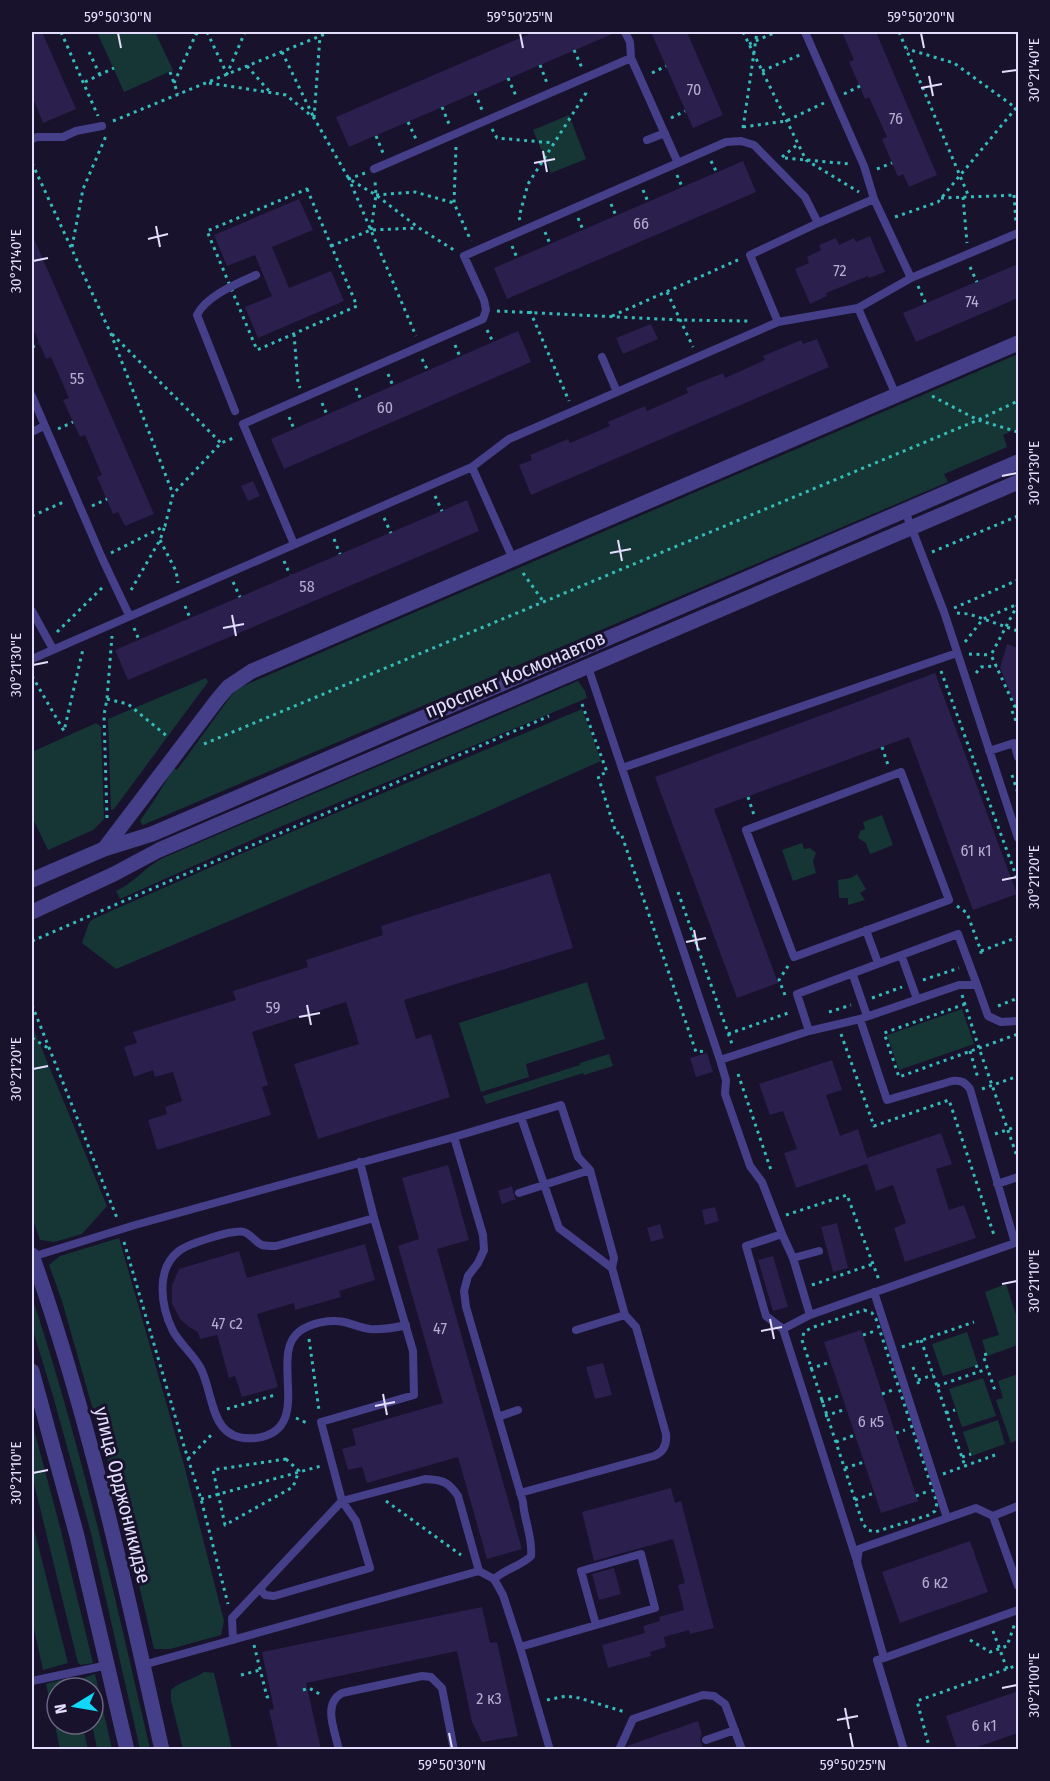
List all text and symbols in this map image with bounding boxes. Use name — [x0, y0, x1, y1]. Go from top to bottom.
text: 59°50'30"N — [84, 8, 152, 26]
text: 59°50'25"N — [487, 8, 553, 26]
text: 59°50'20"N — [887, 8, 955, 26]
text: 30°21'40"E — [1025, 38, 1043, 102]
house number: 70 — [687, 80, 701, 99]
house number: 76 — [889, 109, 903, 128]
house number: 66 — [633, 214, 649, 233]
text: 30°21'40"E — [7, 229, 25, 293]
house number: 72 — [833, 261, 847, 280]
house number: 74 — [965, 292, 979, 311]
house number: 55 — [70, 369, 84, 388]
house number: 60 — [377, 398, 393, 417]
text: 30°21'30"E — [1025, 441, 1043, 505]
house number: 58 — [299, 577, 315, 596]
street label: проспект Космонавтов — [421, 625, 609, 723]
text: 30°21'30"E — [7, 633, 25, 697]
house number: 61 к1 — [961, 841, 991, 860]
text: 30°21'20"E — [1025, 845, 1043, 909]
house number: 59 — [266, 998, 281, 1017]
text: 30°21'20"E — [7, 1037, 25, 1101]
text: 30°21'10"E — [1025, 1249, 1043, 1313]
house number: 47 с2 — [211, 1314, 243, 1333]
house number: 47 — [433, 1319, 447, 1338]
street label: улица Орджоникидзе — [89, 1404, 157, 1586]
house number: 6 к5 — [858, 1412, 884, 1431]
text: 30°21'10"E — [7, 1441, 25, 1505]
house number: 6 к2 — [922, 1573, 948, 1592]
text: 30°21'00"E — [1025, 1653, 1043, 1717]
north arrow — [45, 1676, 105, 1736]
house number: 2 к3 — [476, 1689, 502, 1708]
text: N — [51, 1702, 71, 1715]
house number: 6 к1 — [971, 1716, 997, 1735]
text: 59°50'30"N — [418, 1756, 486, 1774]
text: 59°50'25"N — [820, 1756, 886, 1774]

